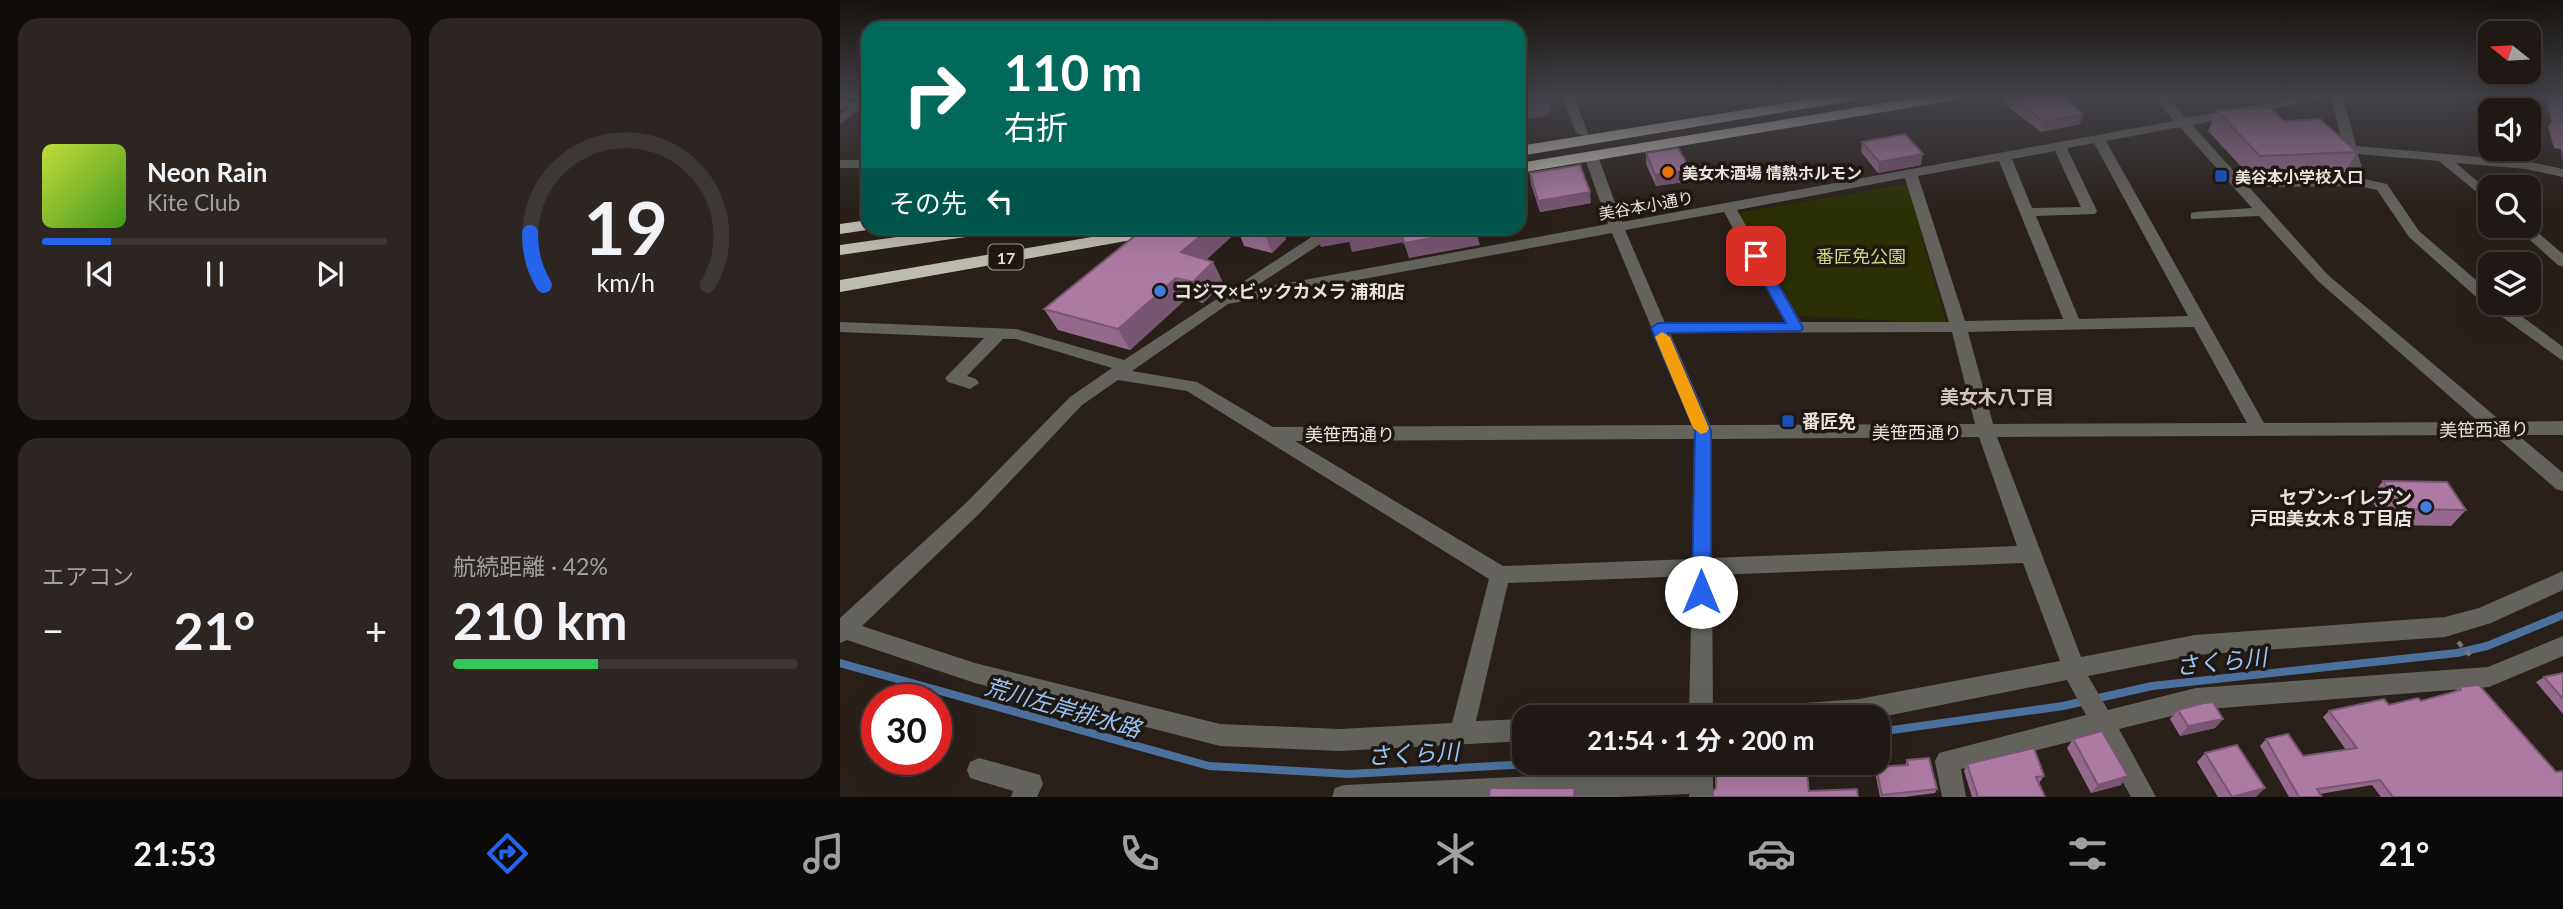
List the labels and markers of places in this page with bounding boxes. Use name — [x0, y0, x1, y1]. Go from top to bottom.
place label: 美女木酒場 情熱ホルモン — [1682, 163, 1862, 182]
marker: 美女木酒場 情熱ホルモン — [1660, 164, 1676, 180]
place label: 美谷本小学校入口 — [2235, 167, 2363, 186]
marker: 美谷本小学校入口 — [2213, 168, 2229, 184]
pin — [1726, 226, 1786, 286]
place label: コジマ×ビックカメラ 浦和店 — [1174, 280, 1405, 302]
marker: コジマ×ビックカメラ 浦和店 — [1152, 283, 1168, 299]
place label: 番匠免 — [1802, 410, 1856, 432]
marker: 番匠免 — [1780, 413, 1796, 429]
place label: セブン-イレブン 戸田美女木８丁目店 — [2250, 486, 2412, 529]
marker: セブン-イレブン 戸田美女木８丁目店 — [2418, 499, 2434, 515]

